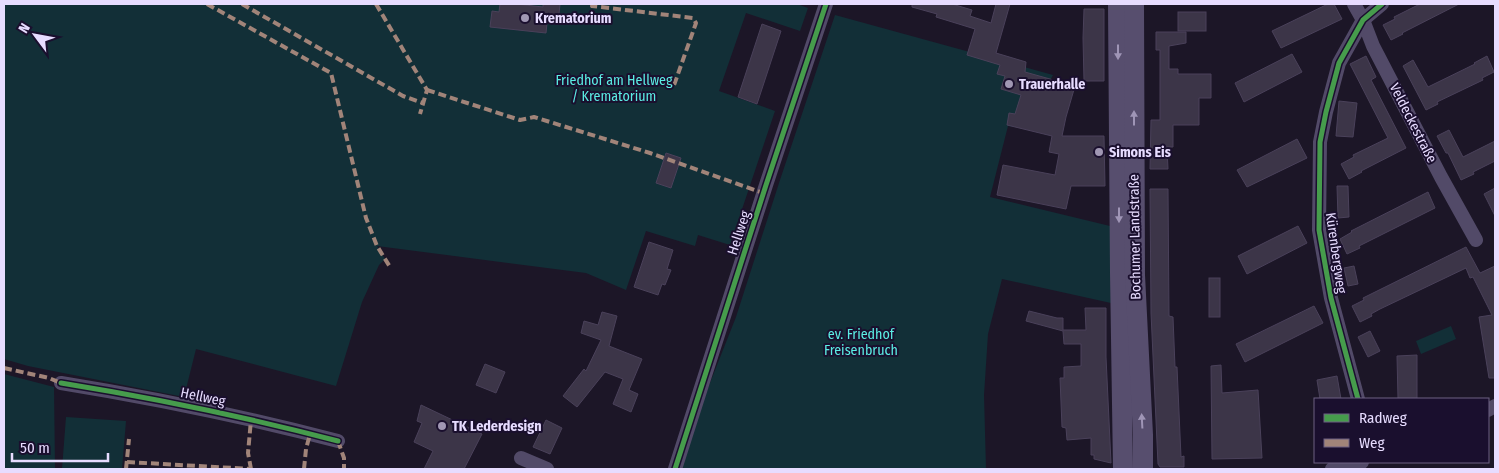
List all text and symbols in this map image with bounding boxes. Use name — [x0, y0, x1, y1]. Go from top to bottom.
north arrow — [10, 10, 60, 60]
place label: Krematorium — [535, 10, 612, 27]
marker: Krematorium — [519, 12, 531, 24]
text: N — [15, 20, 34, 36]
one-way arrow — [1115, 45, 1123, 61]
park label: Friedhof am Hellweg / Krematorium — [555, 72, 673, 105]
place label: Trauerhalle — [1019, 76, 1085, 93]
marker: Trauerhalle — [1003, 78, 1015, 90]
street label: Veldeckestraße — [1386, 80, 1440, 166]
one-way arrow — [1130, 110, 1138, 126]
place label: Simons Eis — [1109, 144, 1171, 161]
marker: Simons Eis — [1093, 146, 1105, 158]
street label: Bochumer Landstraße — [1125, 174, 1145, 300]
one-way arrow — [1116, 207, 1124, 223]
street label: Hellweg — [724, 208, 754, 257]
street label: Kürenbergweg — [1322, 211, 1350, 295]
park label: ev. Friedhof Freisenbruch — [824, 326, 898, 359]
street label: Hellweg — [179, 384, 227, 410]
legend — [1314, 398, 1489, 463]
text: Radweg — [1359, 409, 1407, 427]
one-way arrow — [1138, 412, 1146, 428]
place label: TK Lederdesign — [452, 418, 541, 435]
marker: TK Lederdesign — [436, 420, 448, 432]
scale bar — [12, 430, 109, 462]
text: Weg — [1359, 434, 1385, 452]
text: 50 m — [20, 439, 50, 457]

